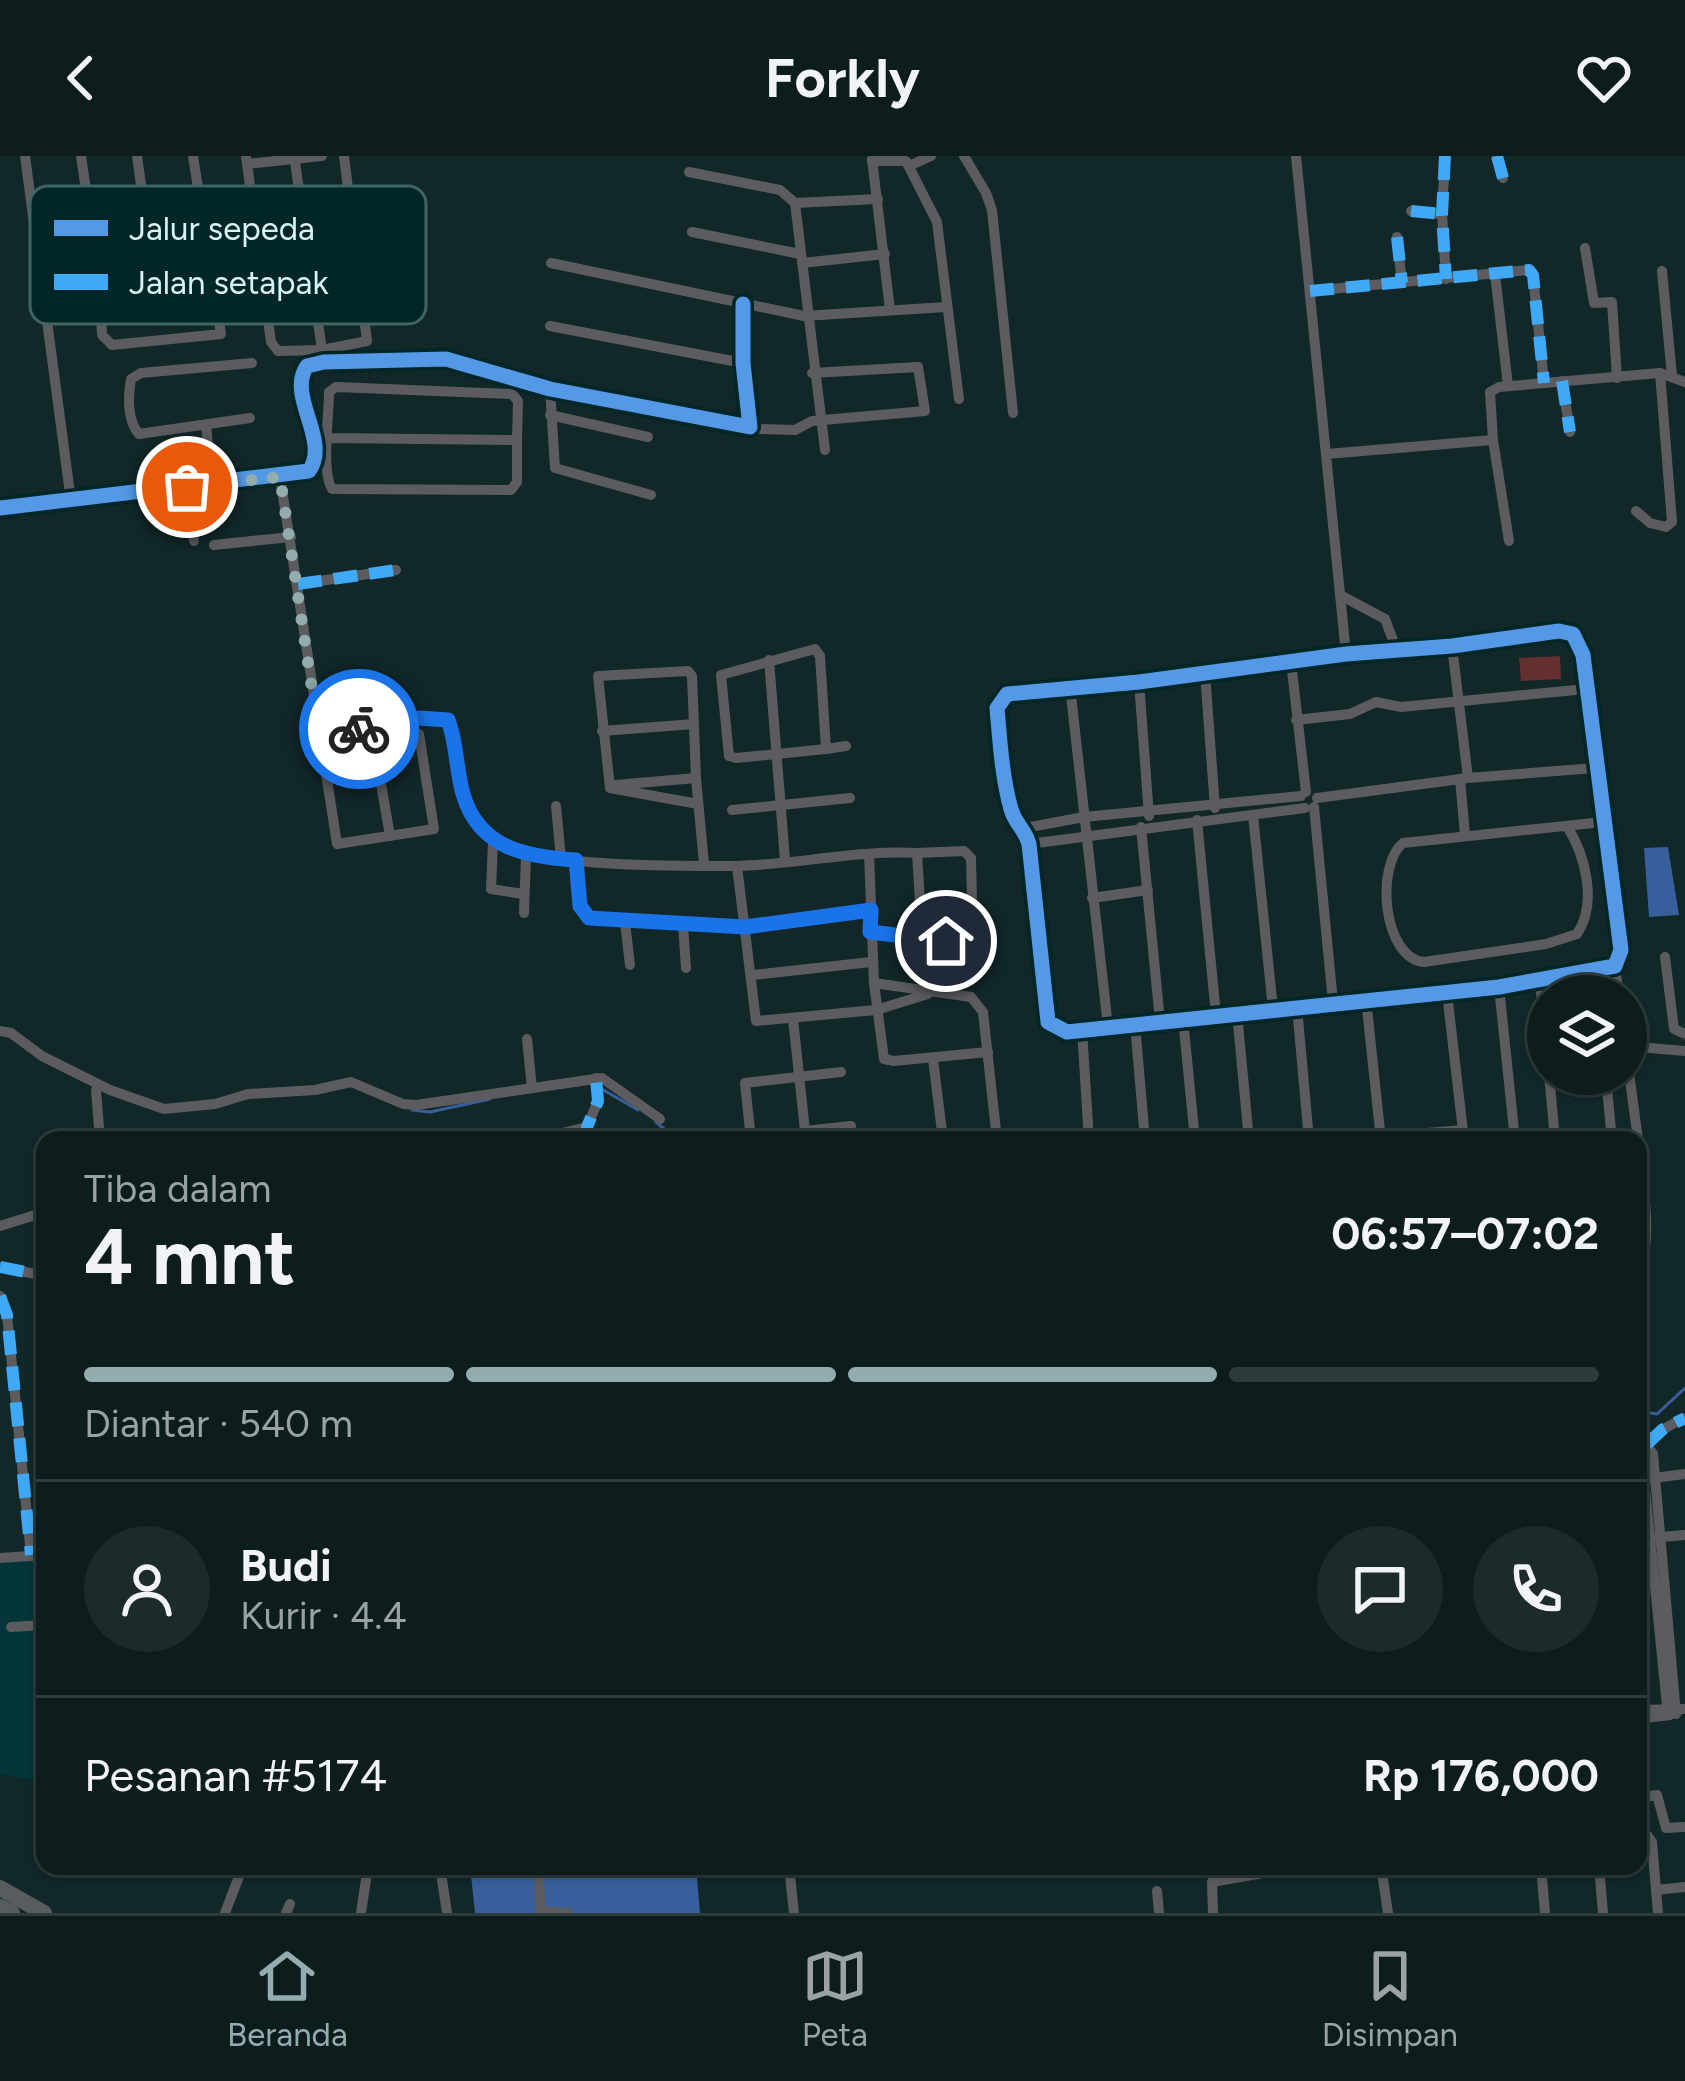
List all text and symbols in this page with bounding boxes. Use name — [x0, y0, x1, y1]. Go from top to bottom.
icon: back — [48, 45, 114, 111]
icon: heart — [1571, 45, 1637, 111]
text: Forkly — [765, 46, 920, 111]
legend — [30, 186, 426, 324]
text: Jalur sepeda — [129, 209, 315, 248]
text: Jalan setapak — [129, 263, 328, 302]
pin — [136, 436, 238, 538]
icon: bag — [154, 454, 220, 520]
courier — [299, 669, 419, 789]
icon: bike — [326, 696, 392, 762]
pin — [895, 890, 997, 992]
icon: home — [913, 908, 979, 974]
map controls — [1527, 975, 1647, 1095]
button: layers — [1527, 975, 1647, 1095]
text: Tiba dalam — [84, 1165, 271, 1212]
text: 06:57–07:02 — [1331, 1206, 1599, 1260]
text: 4 mnt — [84, 1210, 296, 1304]
text: Diantar · 540 m — [84, 1400, 353, 1447]
button: person — [84, 1526, 210, 1652]
button: chat — [1317, 1526, 1443, 1652]
button: phone — [1473, 1526, 1599, 1652]
text: Budi — [240, 1538, 332, 1592]
text: Kurir · 4.4 — [240, 1592, 407, 1639]
text: Pesanan #5174 — [84, 1748, 387, 1802]
text: Rp 176,000 — [1363, 1748, 1599, 1802]
tab: Beranda — [227, 1943, 348, 2054]
tab: Peta — [802, 1943, 868, 2054]
tab: Disimpan — [1322, 1943, 1458, 2054]

